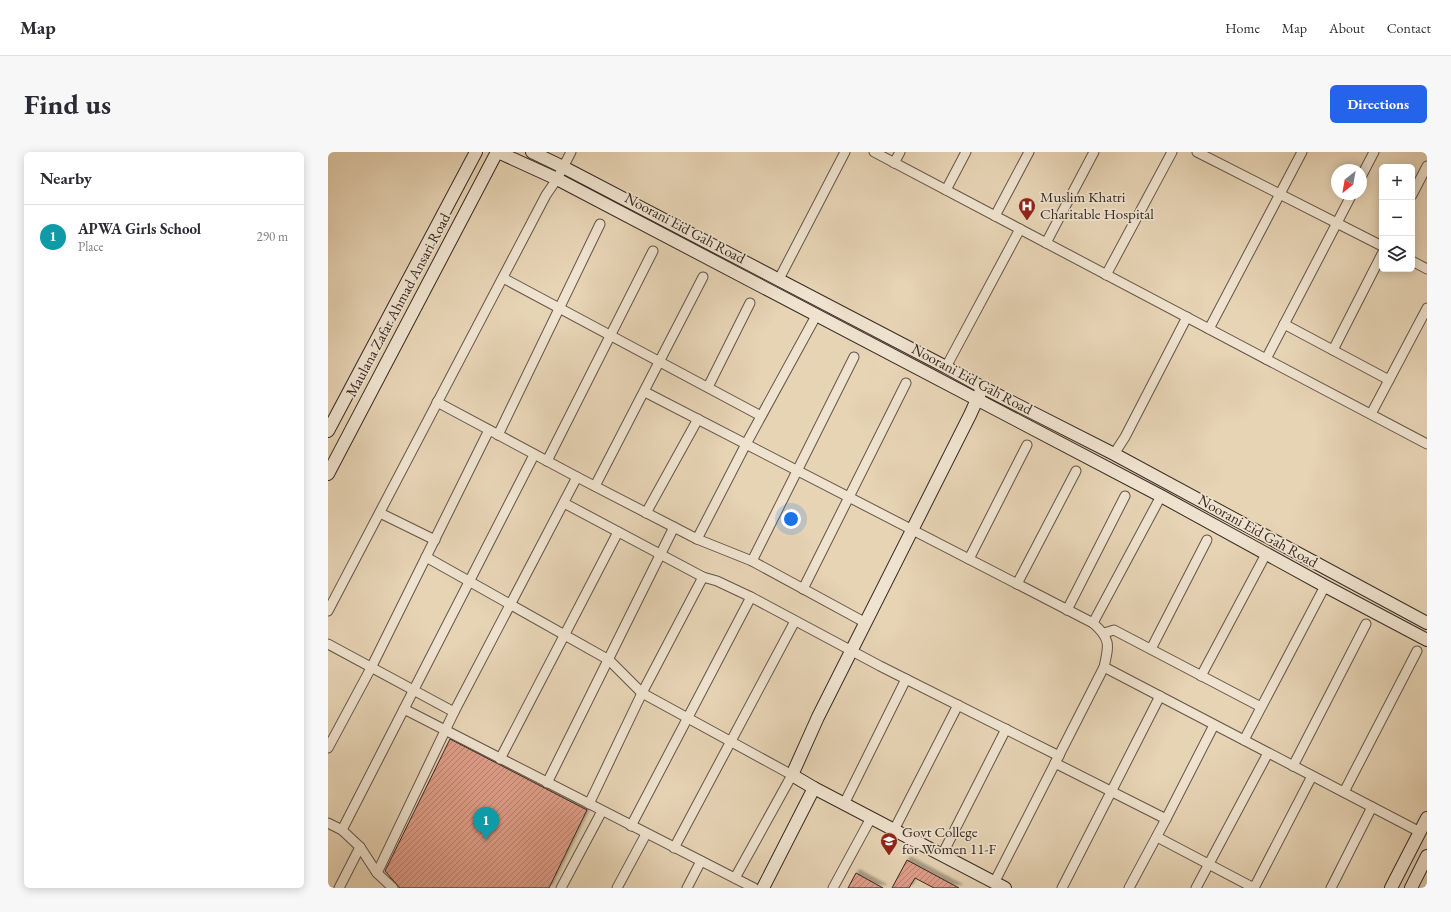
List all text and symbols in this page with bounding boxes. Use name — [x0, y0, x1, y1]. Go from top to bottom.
text: Map — [20, 15, 56, 40]
text: Home — [1225, 19, 1260, 37]
text: Map — [1282, 19, 1307, 37]
text: About — [1329, 19, 1365, 37]
text: Contact — [1387, 19, 1431, 37]
button: Directions — [1330, 85, 1427, 123]
text: Find us — [24, 86, 111, 122]
north arrow — [1331, 164, 1367, 200]
map controls — [1379, 164, 1415, 272]
button: + — [1379, 164, 1415, 200]
text: Nearby — [40, 167, 92, 189]
place label: Muslim Khatri Charitable Hospital — [1040, 187, 1154, 223]
street label: Noorani Eid Gah Road — [622, 188, 749, 268]
hospital icon: Muslim Khatri Charitable Hospital — [1017, 196, 1037, 221]
button: − — [1379, 200, 1415, 236]
street label: Maulana Zafar Ahmad Ansari Road — [341, 209, 454, 400]
text: APWA Girls School — [78, 219, 201, 238]
text: 1 — [50, 228, 56, 245]
text: 290 m — [257, 228, 288, 245]
button: layers — [1379, 236, 1415, 272]
text: Place — [78, 238, 104, 255]
street label: Noorani Eid Gah Road — [909, 339, 1036, 419]
street label: Noorani Eid Gah Road — [1195, 490, 1322, 572]
your location — [781, 509, 801, 529]
pin: 1 — [473, 807, 499, 840]
place label: Govt College for Women 11-F — [902, 822, 996, 858]
school or university icon: Govt College for Women 11-F — [879, 831, 899, 856]

